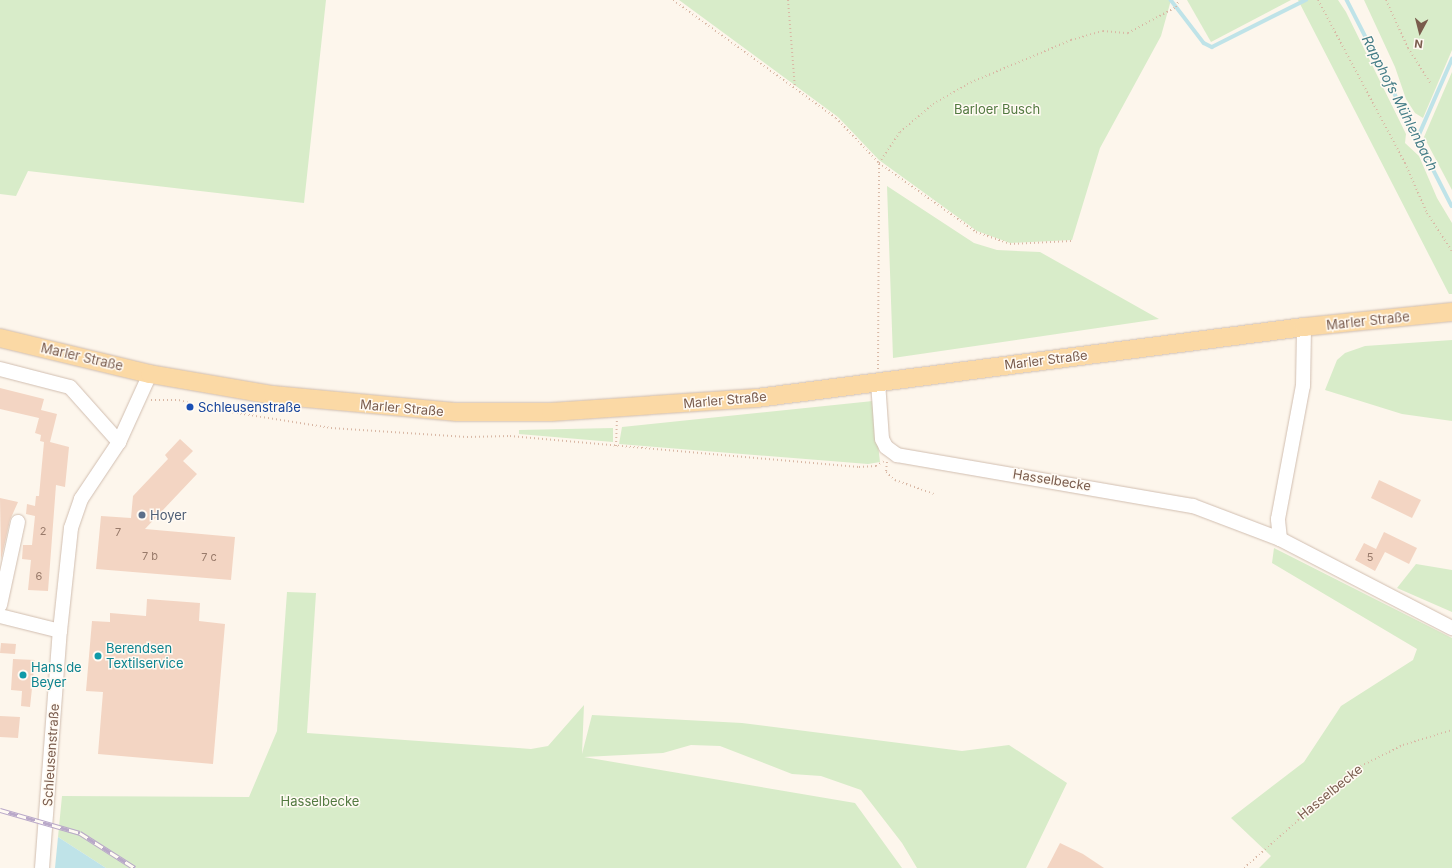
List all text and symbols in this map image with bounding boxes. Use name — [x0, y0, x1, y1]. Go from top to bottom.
north arrow — [1400, 12, 1440, 52]
water label: Rapphofs Mühlenbach — [1358, 32, 1442, 174]
text: N — [1414, 36, 1424, 51]
park label: Barloer Busch — [954, 101, 1040, 117]
street label: Marler Straße — [1326, 309, 1410, 333]
street label: Marler Straße — [39, 340, 125, 374]
street label: Marler Straße — [1003, 347, 1089, 373]
street label: Marler Straße — [683, 389, 767, 411]
street label: Marler Straße — [360, 397, 444, 419]
place label: Schleusenstraße — [198, 399, 301, 415]
marker: Schleusenstraße — [185, 402, 195, 412]
street label: Hasselbecke — [1012, 466, 1092, 494]
place label: Hoyer — [150, 507, 187, 523]
marker: Hoyer — [137, 510, 147, 520]
house number: 2 — [40, 524, 46, 538]
house number: 7 — [115, 525, 121, 539]
house number: 7 b — [142, 549, 158, 563]
house number: 7 c — [201, 550, 217, 564]
house number: 5 — [1367, 550, 1373, 564]
house number: 6 — [36, 569, 42, 583]
place label: Berendsen Textilservice — [106, 641, 184, 672]
marker: Berendsen Textilservice — [93, 651, 103, 661]
place label: Hans de Beyer — [31, 660, 82, 691]
marker: Hans de Beyer — [18, 670, 28, 680]
street label: Schleusenstraße — [40, 703, 62, 807]
street label: Hasselbecke — [1294, 761, 1366, 823]
park label: Hasselbecke — [281, 793, 359, 809]

